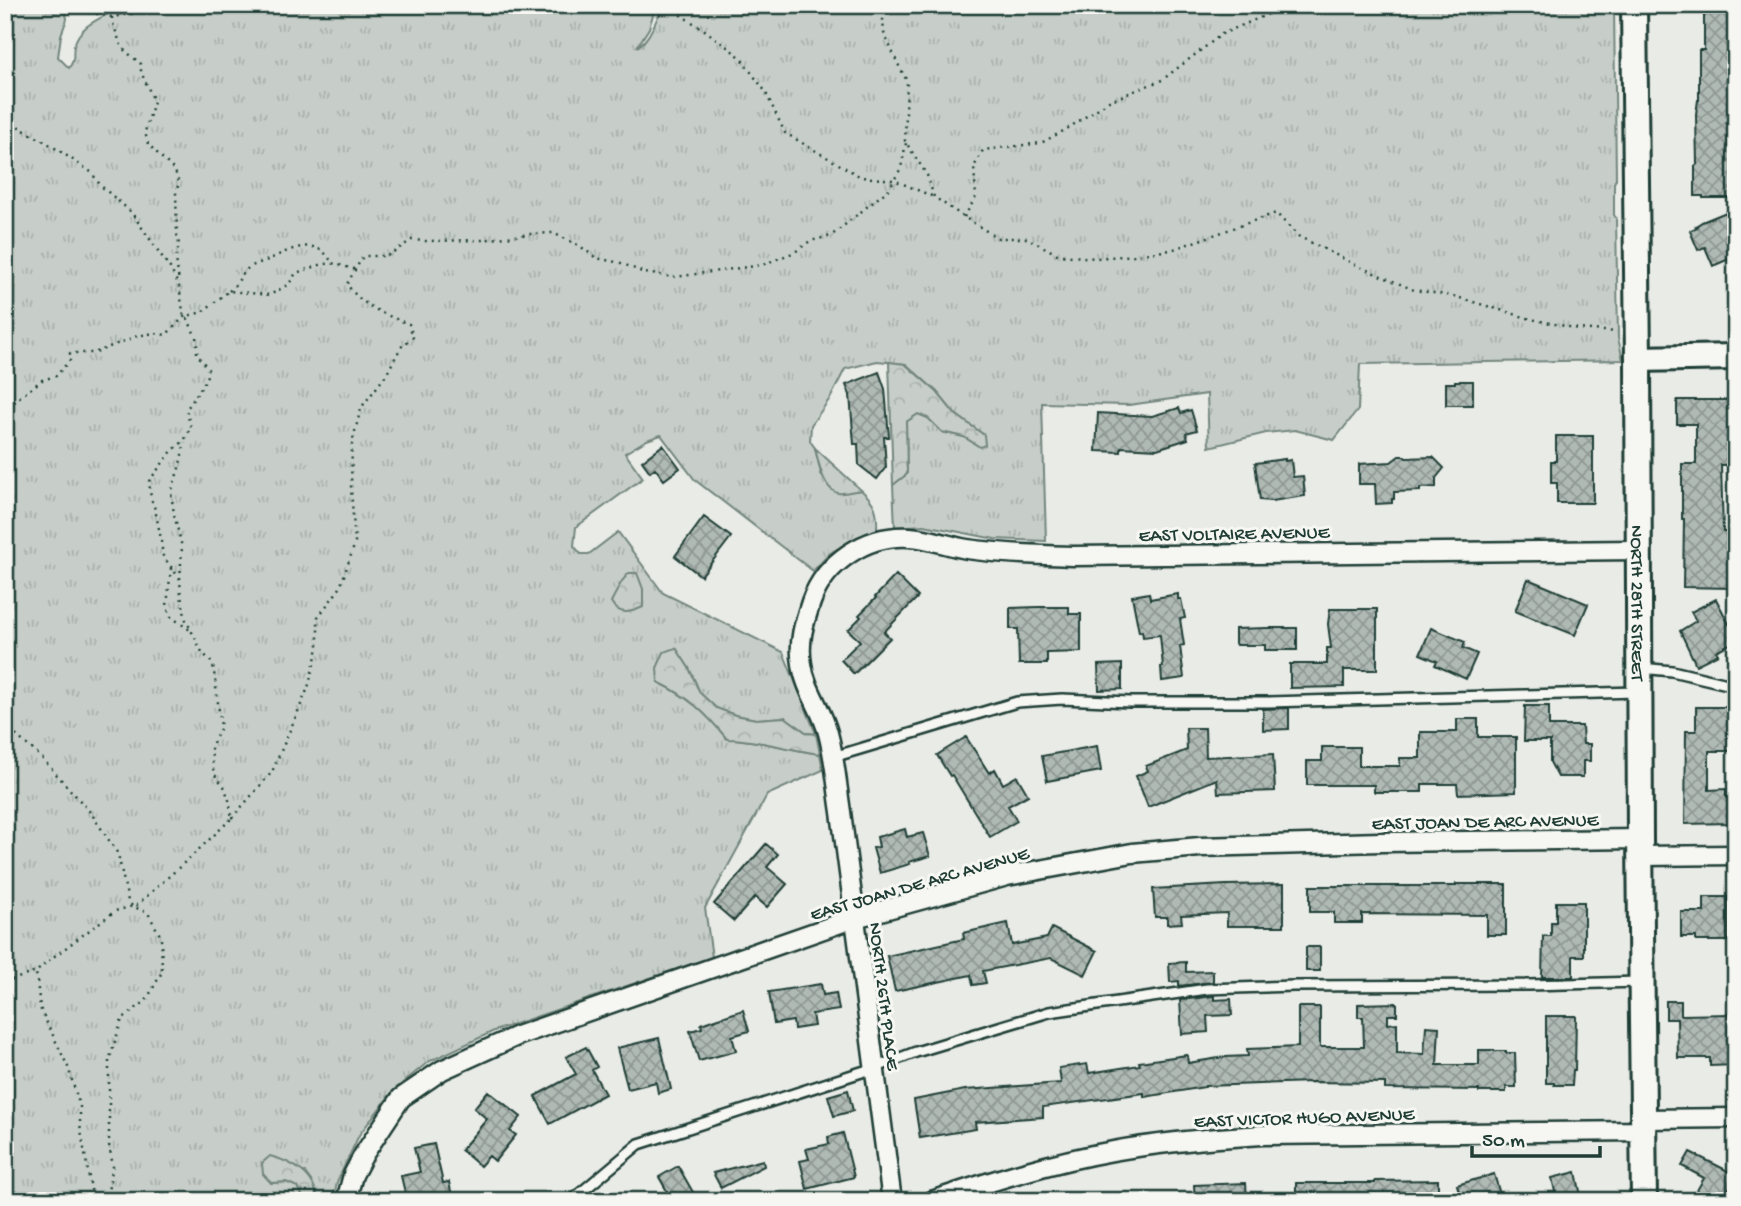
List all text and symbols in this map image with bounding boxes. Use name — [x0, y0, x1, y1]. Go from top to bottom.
street label: EAST VOLTAIRE AVENUE — [1138, 522, 1331, 549]
street label: NORTH 28TH STREET — [1624, 525, 1647, 682]
street label: EAST JOAN DE ARC AVENUE — [1371, 810, 1600, 837]
street label: EAST JOAN DE ARC AVENUE — [808, 843, 1033, 928]
street label: NORTH 26TH PLACE — [862, 921, 903, 1073]
street label: EAST VICTOR HUGO AVENUE — [1193, 1104, 1416, 1135]
scale bar — [1472, 1115, 1599, 1159]
text: 50 m — [1482, 1130, 1525, 1155]

